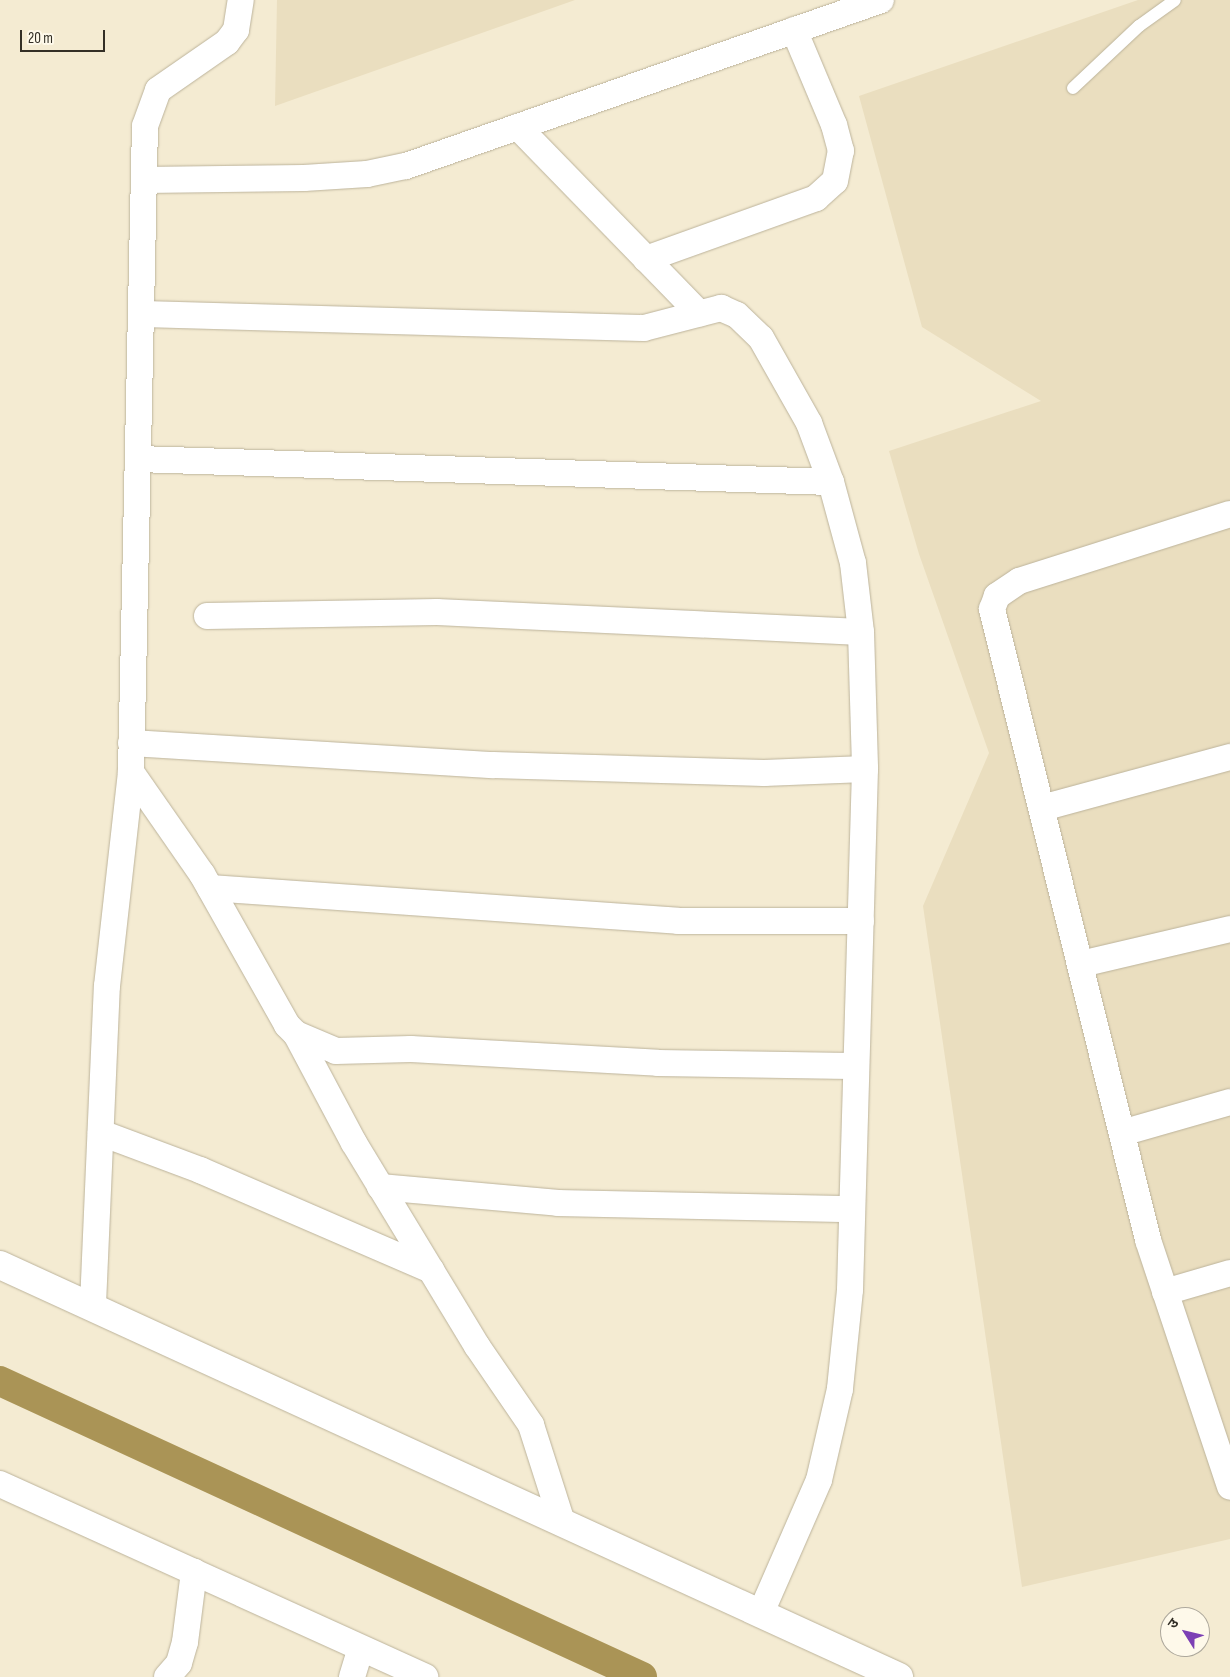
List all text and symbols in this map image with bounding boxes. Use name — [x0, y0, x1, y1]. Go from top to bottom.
scale bar — [22, 20, 108, 52]
text: 20 m — [28, 29, 53, 48]
north arrow — [1160, 1607, 1210, 1657]
text: उ — [1164, 1615, 1183, 1632]

